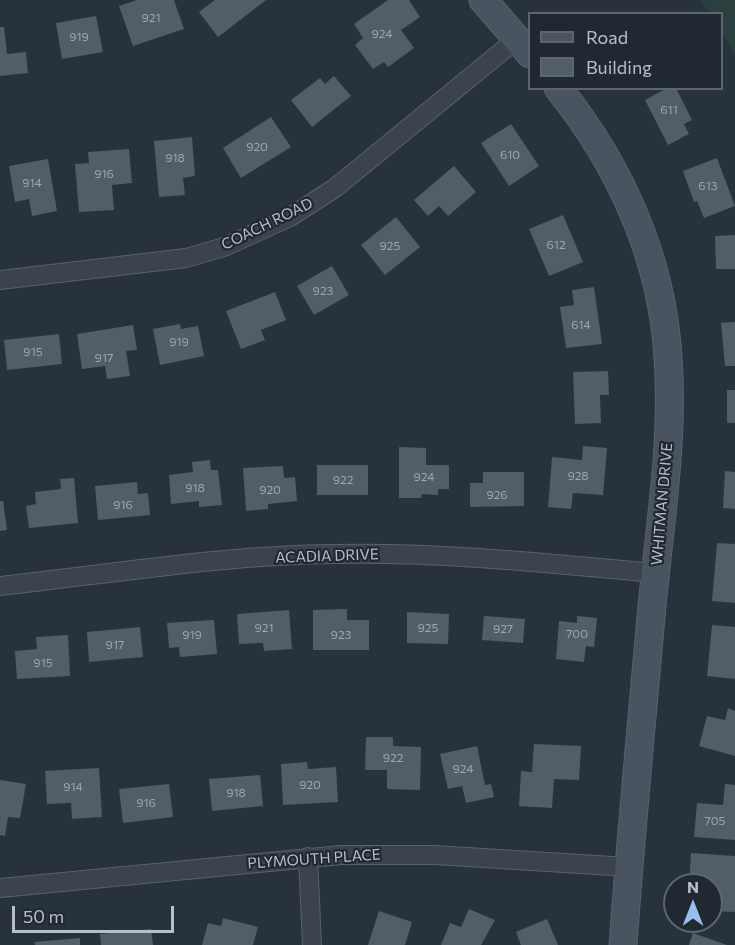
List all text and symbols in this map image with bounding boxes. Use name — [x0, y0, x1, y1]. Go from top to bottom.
house number: 921 — [141, 11, 161, 25]
legend — [528, 12, 723, 90]
text: Road — [586, 26, 628, 48]
house number: 924 — [372, 27, 392, 41]
house number: 919 — [69, 30, 89, 44]
text: Building — [586, 56, 652, 78]
house number: 611 — [660, 103, 678, 117]
house number: 920 — [246, 140, 268, 154]
house number: 610 — [500, 148, 520, 162]
house number: 918 — [165, 151, 185, 165]
house number: 916 — [94, 167, 114, 181]
house number: 914 — [22, 176, 42, 190]
house number: 613 — [698, 179, 718, 193]
street label: COACH ROAD — [218, 194, 316, 254]
house number: 612 — [546, 238, 566, 252]
house number: 925 — [380, 239, 400, 253]
house number: 923 — [313, 284, 333, 298]
house number: 614 — [571, 318, 591, 332]
house number: 919 — [169, 335, 189, 349]
house number: 915 — [23, 345, 43, 359]
house number: 917 — [95, 351, 113, 365]
street label: WHITMAN DRIVE — [648, 442, 676, 566]
house number: 928 — [567, 469, 589, 483]
house number: 924 — [414, 470, 434, 484]
house number: 922 — [333, 473, 353, 487]
house number: 918 — [185, 481, 205, 495]
house number: 920 — [259, 483, 281, 497]
house number: 926 — [486, 488, 508, 502]
house number: 916 — [113, 498, 133, 512]
street label: ACADIA DRIVE — [275, 545, 379, 567]
house number: 921 — [254, 621, 274, 635]
house number: 925 — [418, 621, 438, 635]
house number: 927 — [493, 622, 513, 636]
house number: 700 — [566, 627, 588, 641]
house number: 919 — [182, 628, 202, 642]
house number: 923 — [331, 628, 351, 642]
house number: 917 — [106, 638, 124, 652]
house number: 915 — [33, 656, 53, 670]
house number: 922 — [383, 751, 403, 765]
house number: 924 — [453, 762, 473, 776]
house number: 920 — [299, 778, 321, 792]
house number: 914 — [63, 780, 83, 794]
house number: 918 — [226, 786, 246, 800]
house number: 916 — [136, 796, 156, 810]
house number: 705 — [704, 814, 726, 828]
street label: PLYMOUTH PLACE — [247, 845, 381, 873]
north arrow — [663, 873, 723, 933]
text: N — [687, 877, 699, 896]
scale bar — [15, 894, 177, 932]
text: 50 m — [23, 905, 64, 927]

